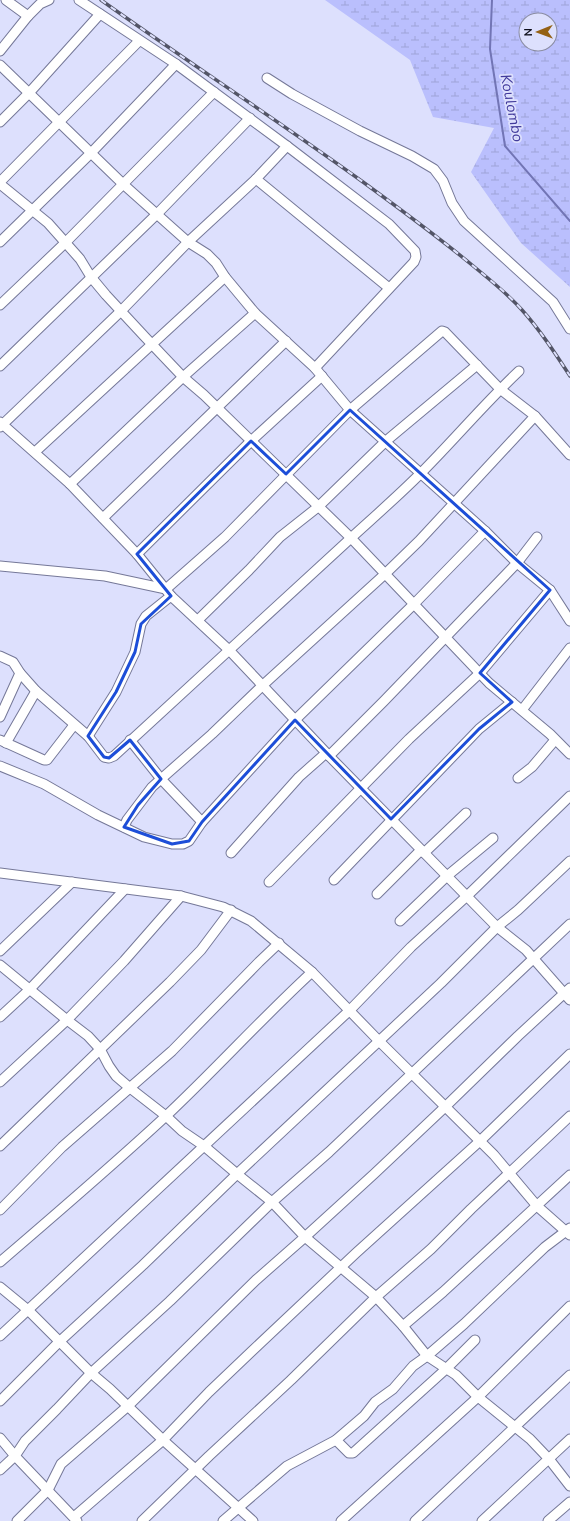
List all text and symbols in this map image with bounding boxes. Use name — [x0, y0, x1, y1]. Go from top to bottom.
north arrow — [518, 12, 558, 52]
text: N — [521, 28, 536, 36]
water label: Koulombo — [496, 72, 528, 144]

